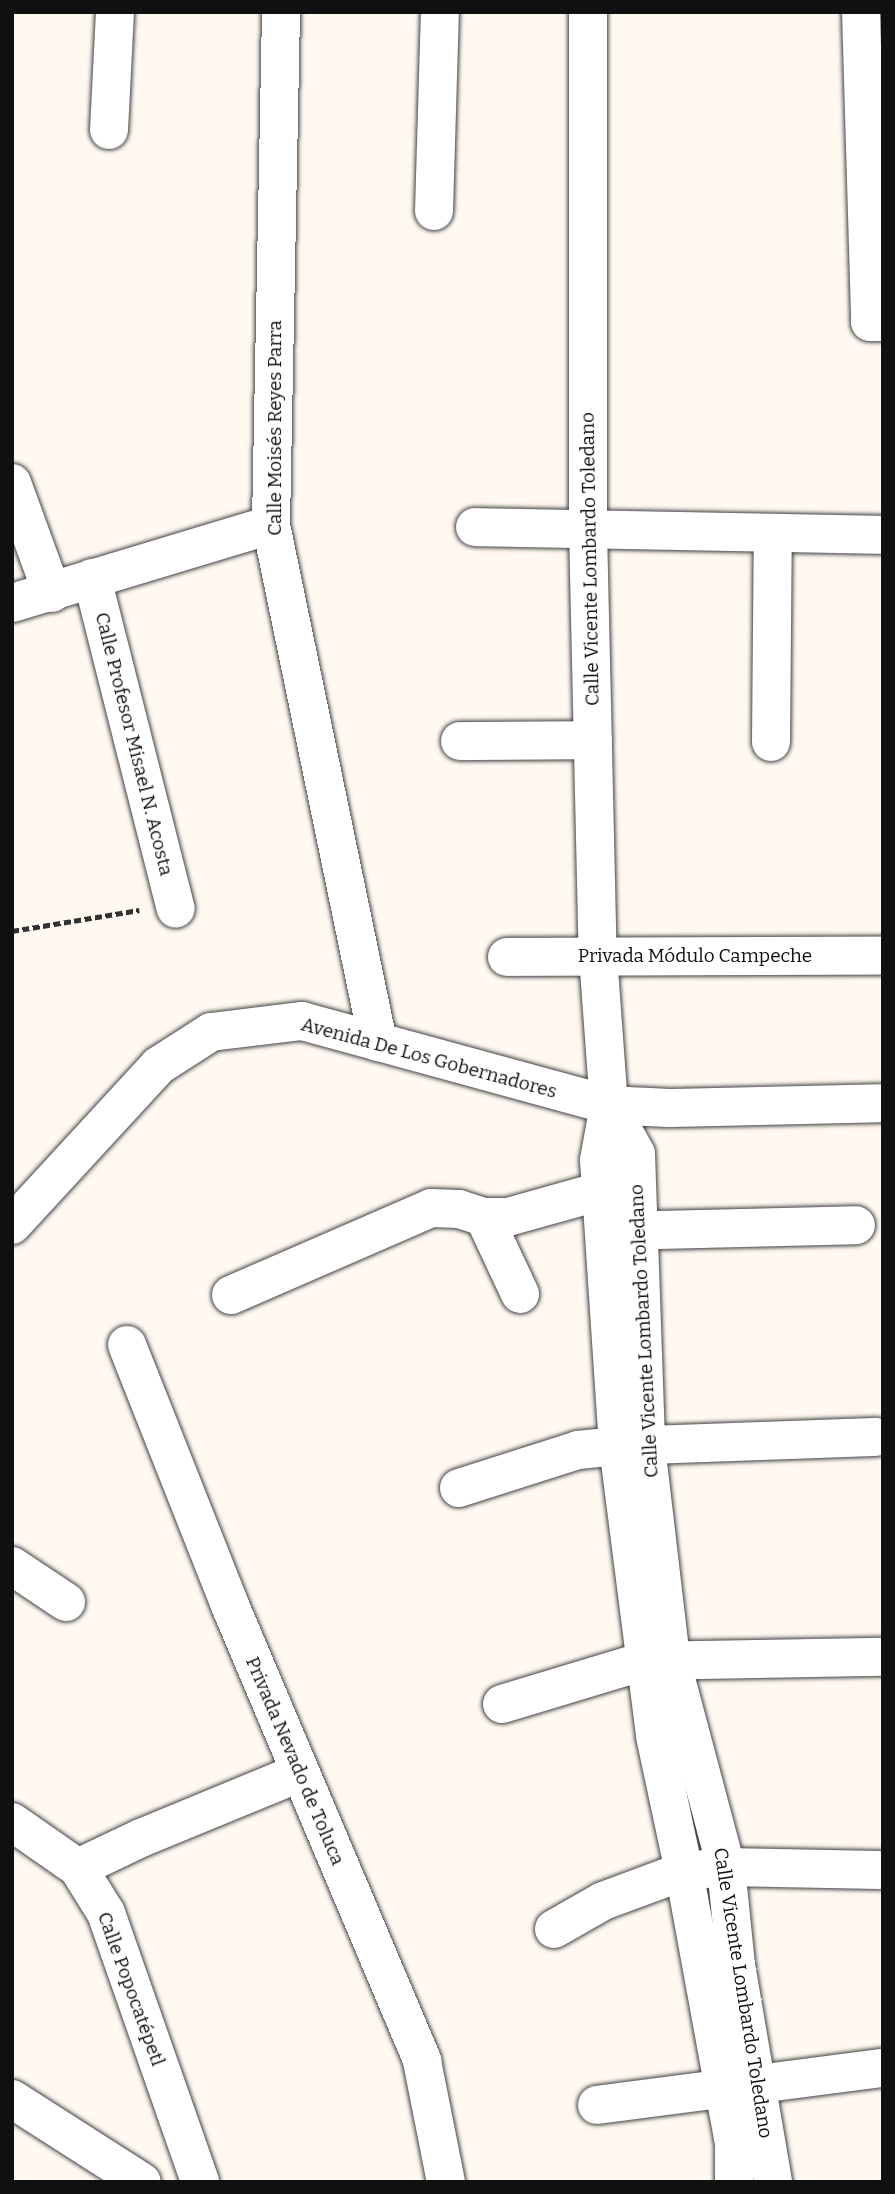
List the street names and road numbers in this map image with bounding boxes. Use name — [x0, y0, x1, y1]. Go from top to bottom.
street label: Calle Moisés Reyes Parra — [264, 320, 286, 536]
street label: Calle Vicente Lombardo Toledano — [576, 412, 604, 706]
street label: Calle Profesor Misael N. Acosta — [90, 610, 178, 878]
street label: Privada Módulo Campeche — [578, 945, 812, 967]
street label: Avenida De Los Gobernadores — [299, 1013, 559, 1103]
street label: Calle Vicente Lombardo Toledano — [625, 1184, 663, 1478]
street label: Privada Nevado de Toluca — [241, 1653, 349, 1869]
street label: Calle Vicente Lombardo Toledano — [709, 1846, 777, 2140]
street label: Calle Popocatépetl — [93, 1909, 169, 2069]

